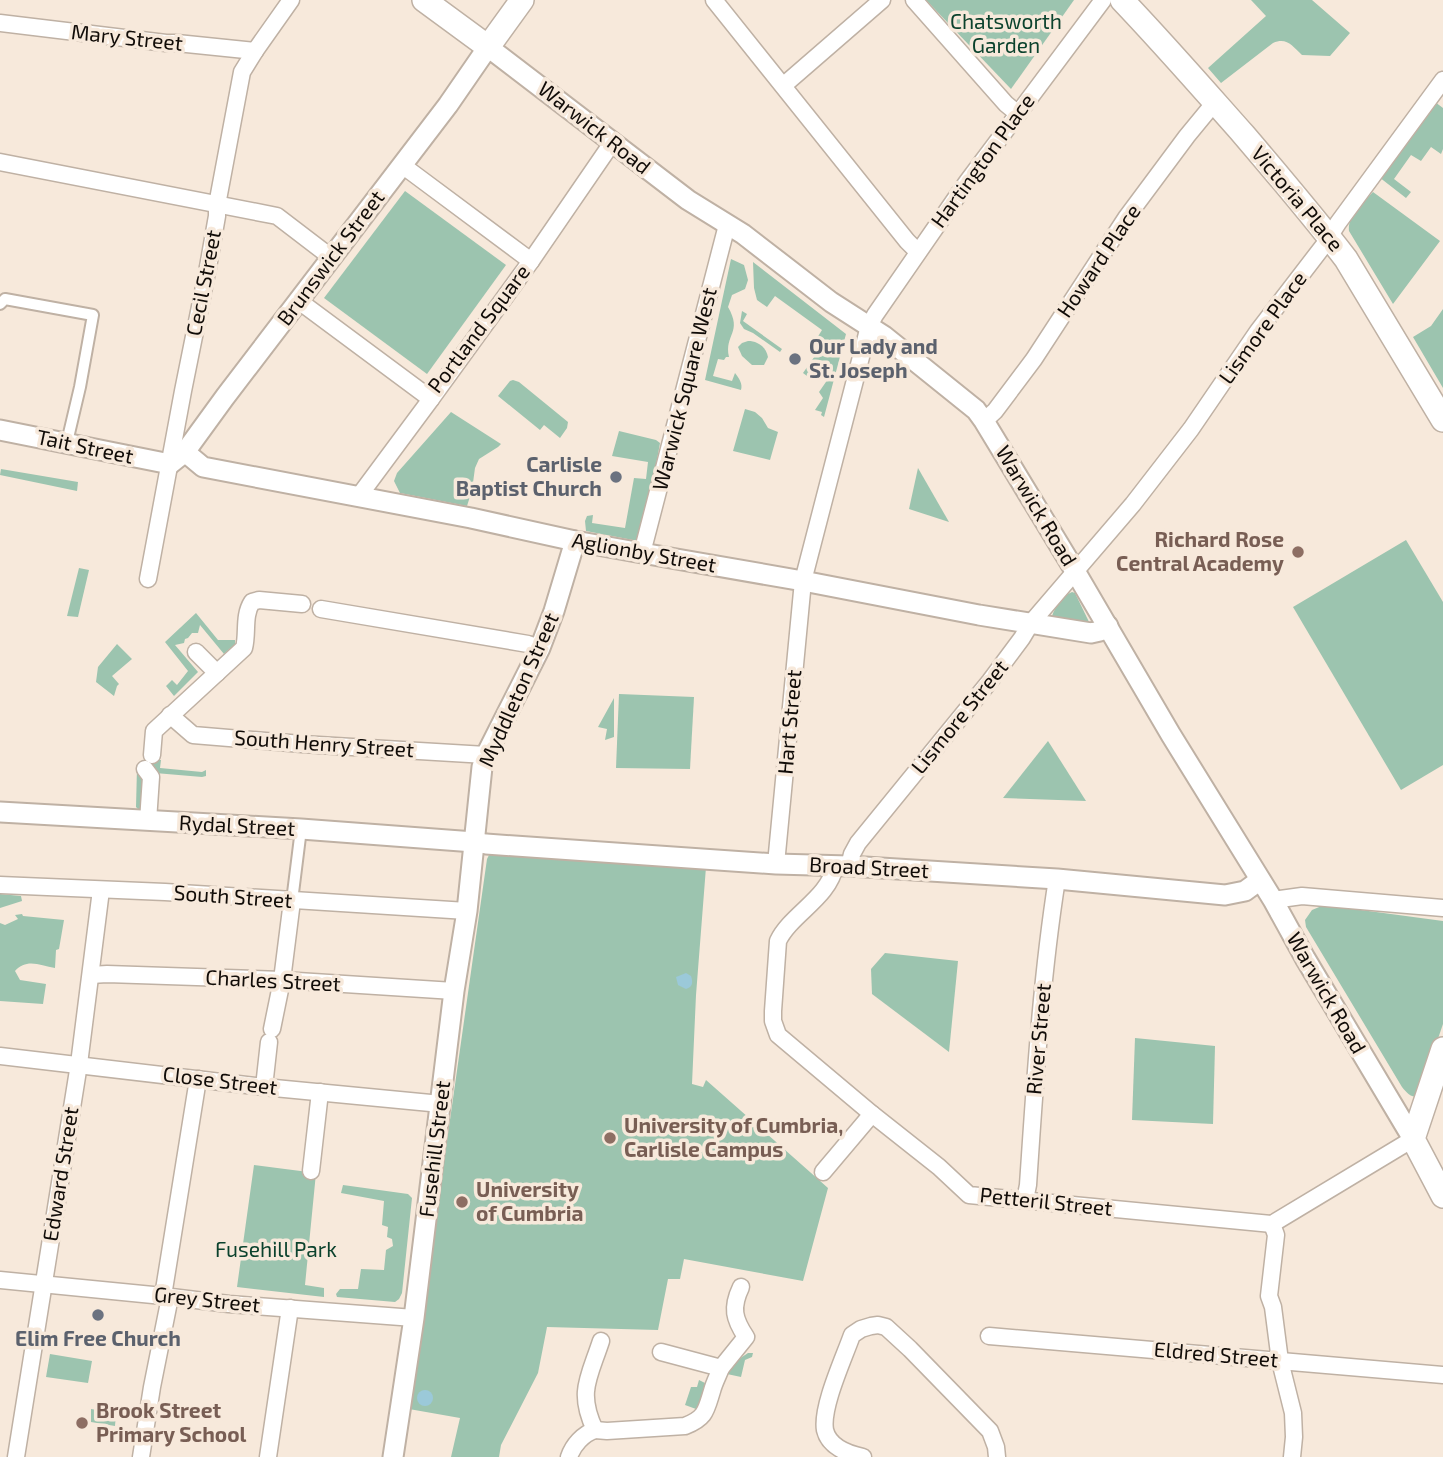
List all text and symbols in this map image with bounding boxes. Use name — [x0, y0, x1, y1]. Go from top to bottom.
park label: Chatsworth Garden — [950, 8, 1062, 57]
street label: Mary Street — [70, 18, 184, 55]
street label: Warwick Road — [534, 75, 656, 179]
street label: Hartington Place — [925, 88, 1039, 232]
street label: Victoria Place — [1247, 140, 1349, 256]
street label: Brunswick Street — [271, 185, 389, 330]
street label: Howard Place — [1051, 199, 1145, 322]
street label: Cecil Street — [180, 228, 225, 338]
street label: Portland Square — [421, 259, 534, 397]
street label: Lismore Place — [1213, 266, 1311, 388]
street label: Warwick Square West — [646, 285, 721, 493]
place label: Our Lady and St. Joseph — [809, 333, 938, 382]
marker: Our Lady and St. Joseph — [787, 351, 803, 367]
street label: Tait Street — [35, 423, 136, 468]
street label: Warwick Road — [992, 441, 1083, 570]
place label: Carlisle Baptist Church — [456, 451, 602, 500]
marker: Carlisle Baptist Church — [608, 469, 624, 485]
place label: Richard Rose Central Academy — [1116, 526, 1284, 576]
street label: Aglionby Street — [570, 527, 718, 577]
marker: Richard Rose Central Academy — [1290, 544, 1306, 560]
street label: Myddleton Street — [472, 608, 563, 770]
street label: Lismore Street — [905, 654, 1012, 778]
street label: Hart Street — [771, 668, 806, 775]
street label: South Henry Street — [233, 724, 415, 761]
street label: Rydal Street — [178, 809, 296, 840]
street label: Broad Street — [809, 851, 930, 882]
street label: South Street — [173, 879, 293, 912]
street label: Warwick Road — [1282, 927, 1372, 1057]
street label: Charles Street — [205, 963, 341, 996]
street label: River Street — [1020, 982, 1055, 1095]
street label: Close Street — [162, 1060, 279, 1099]
street label: Fusehill Street — [413, 1079, 454, 1218]
street label: Edward Street — [37, 1105, 82, 1243]
place label: University of Cumbria, Carlisle Campus — [624, 1112, 843, 1161]
marker: University of Cumbria, Carlisle Campus — [602, 1130, 618, 1146]
place label: University of Cumbria — [476, 1176, 583, 1225]
street label: Petteril Street — [979, 1181, 1114, 1220]
marker: University of Cumbria — [454, 1194, 470, 1210]
park label: Fusehill Park — [215, 1236, 337, 1261]
street label: Grey Street — [153, 1281, 261, 1316]
marker: Elim Free Church — [90, 1307, 106, 1323]
place label: Elim Free Church — [15, 1325, 181, 1350]
street label: Eldred Street — [1153, 1336, 1279, 1371]
place label: Brook Street Primary School — [96, 1397, 247, 1447]
marker: Brook Street Primary School — [74, 1415, 90, 1431]

